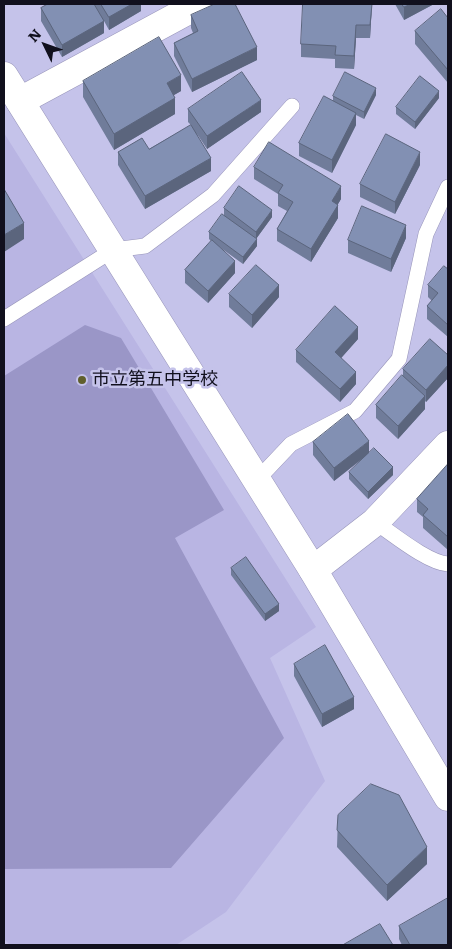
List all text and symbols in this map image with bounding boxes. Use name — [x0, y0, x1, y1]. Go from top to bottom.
north arrow — [20, 20, 70, 70]
text: N — [22, 24, 45, 46]
place label: 市立第五中学校 — [92, 369, 218, 391]
marker: 市立第五中学校 — [76, 374, 88, 386]

